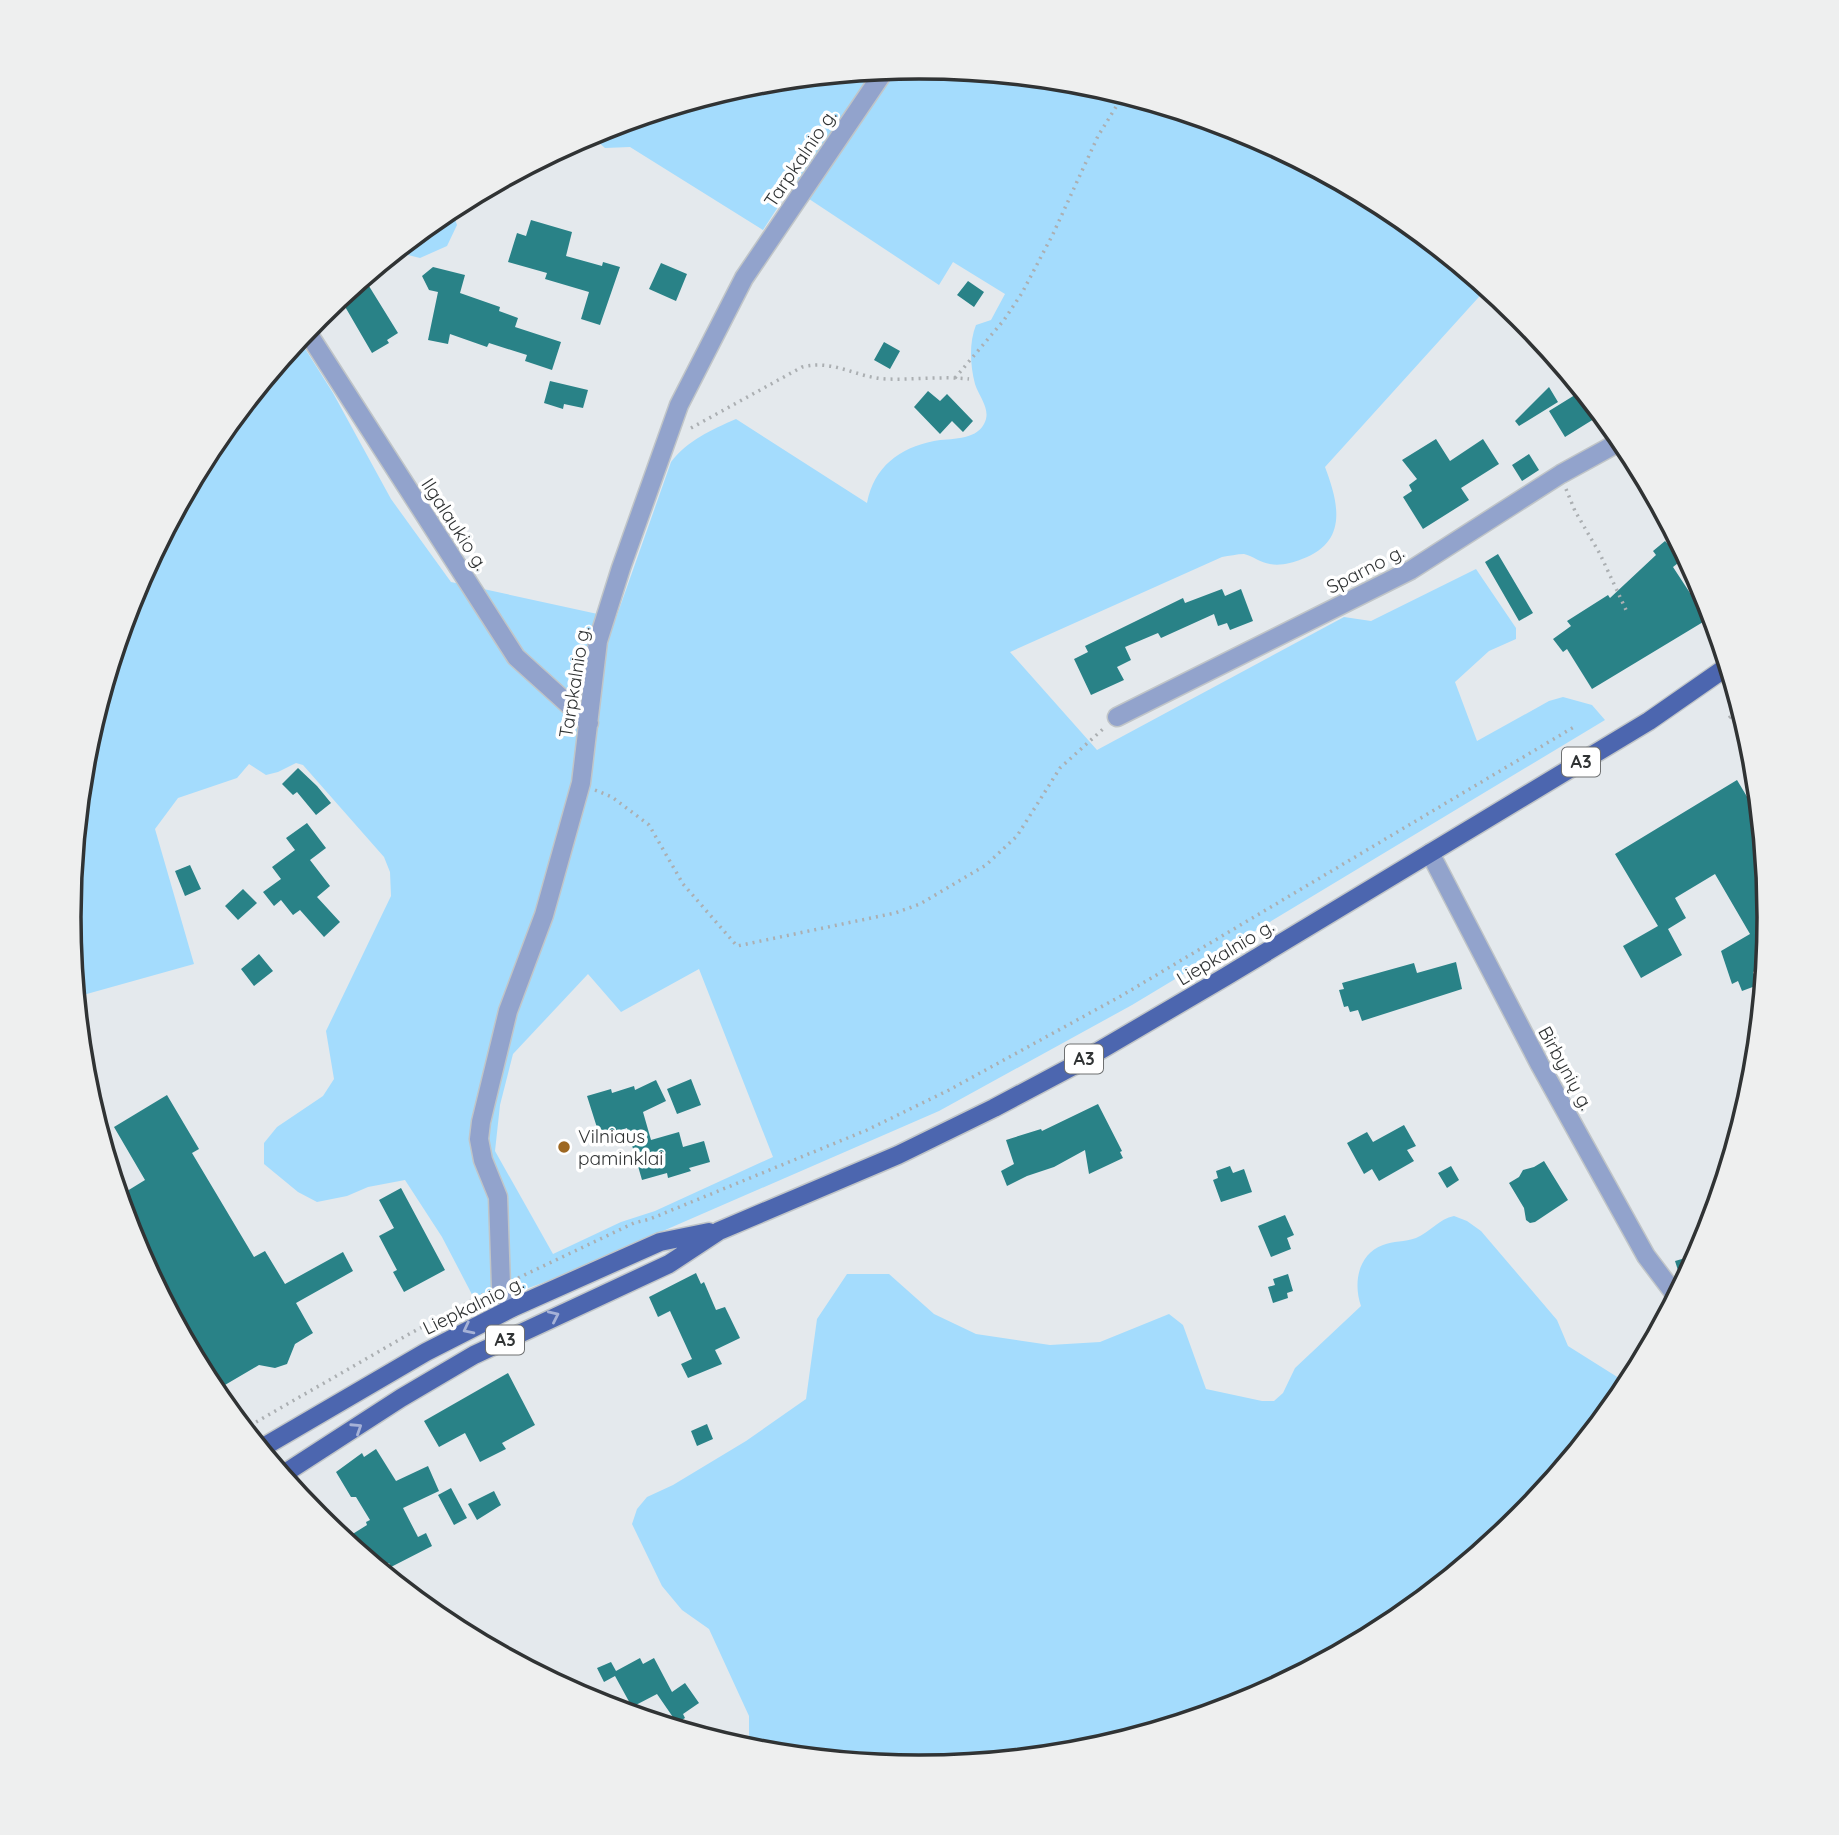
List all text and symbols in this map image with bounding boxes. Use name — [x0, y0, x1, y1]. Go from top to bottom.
street label: Tarpkalnio g. — [758, 104, 842, 212]
street label: Ilgalaukio g. — [416, 473, 494, 575]
street label: Sparno g. — [1322, 539, 1408, 599]
street label: Tarpkalnio g. — [553, 624, 595, 740]
road number: A3 — [1562, 748, 1600, 776]
street label: Liepkalnio g. — [1172, 914, 1278, 990]
street label: Birbynių g. — [1533, 1022, 1599, 1114]
road number: A3 — [1065, 1044, 1103, 1074]
place label: Vilniaus paminklai — [578, 1124, 663, 1170]
marker: Vilniaus paminklai — [556, 1139, 572, 1155]
street label: Liepkalnio g. — [419, 1270, 527, 1340]
one-way arrow — [547, 1310, 559, 1324]
one-way arrow — [463, 1321, 475, 1335]
road number: A3 — [486, 1325, 524, 1354]
one-way arrow — [349, 1423, 362, 1436]

